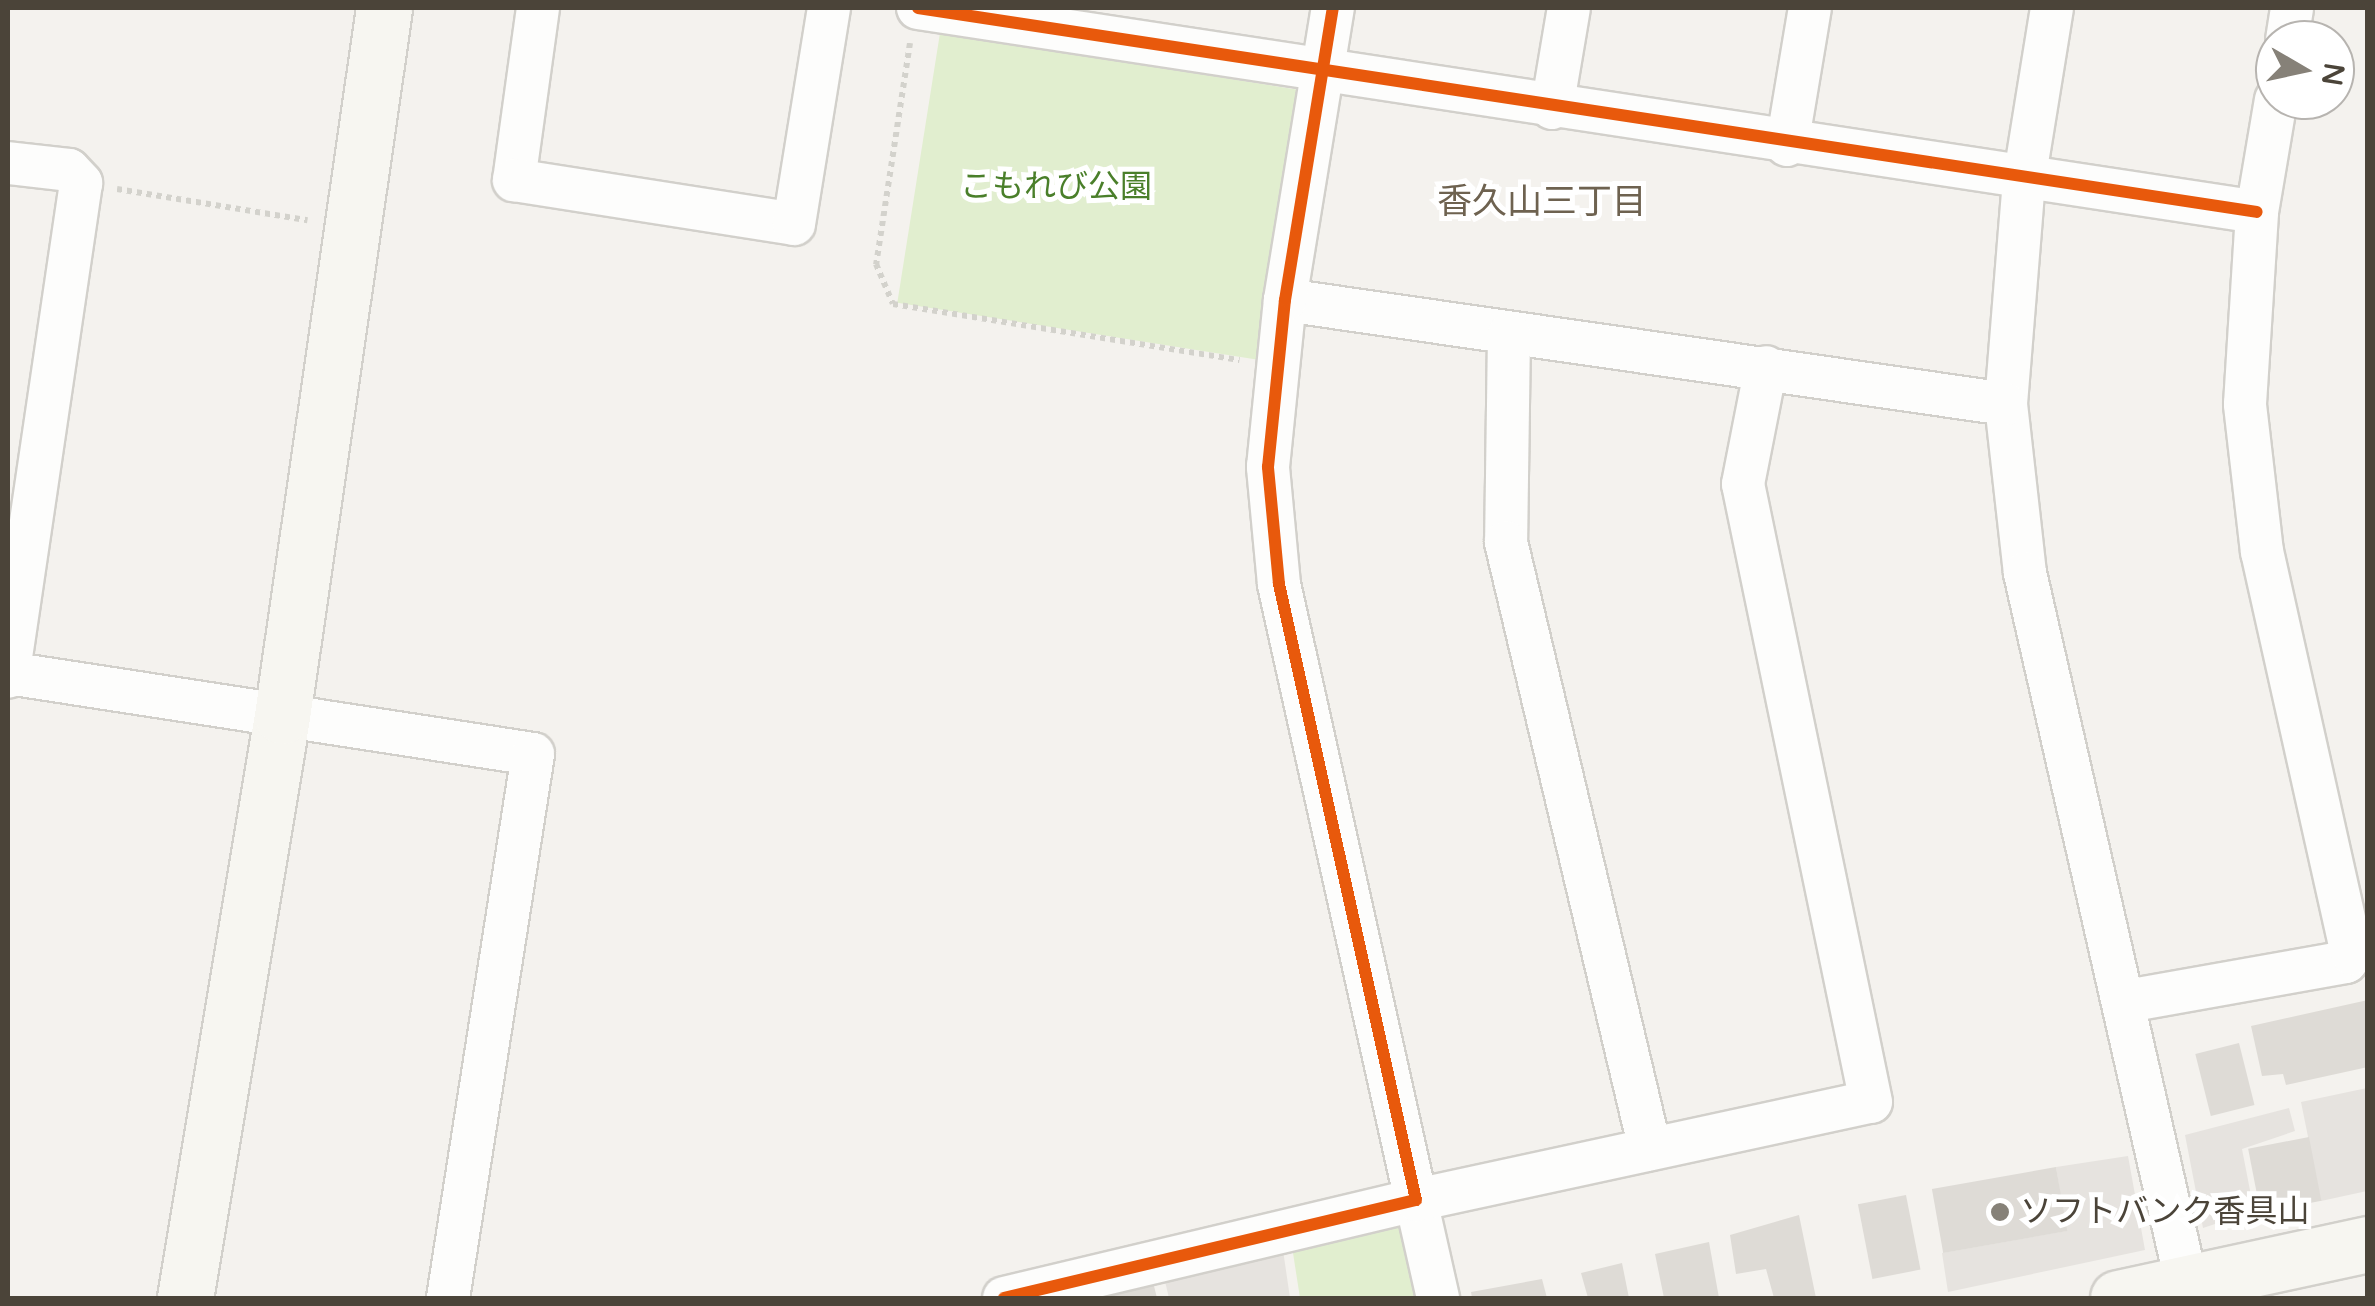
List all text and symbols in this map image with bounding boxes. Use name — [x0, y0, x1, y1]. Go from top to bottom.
north arrow — [2255, 20, 2355, 120]
text: N — [2314, 61, 2351, 88]
park label: こもれび公園 — [960, 168, 1152, 206]
district label: 香久山三丁目 — [1437, 181, 1647, 223]
place label: ソフトバンク香具山 — [2020, 1193, 2308, 1231]
marker: ソフトバンク香具山 — [1989, 1201, 2011, 1223]

